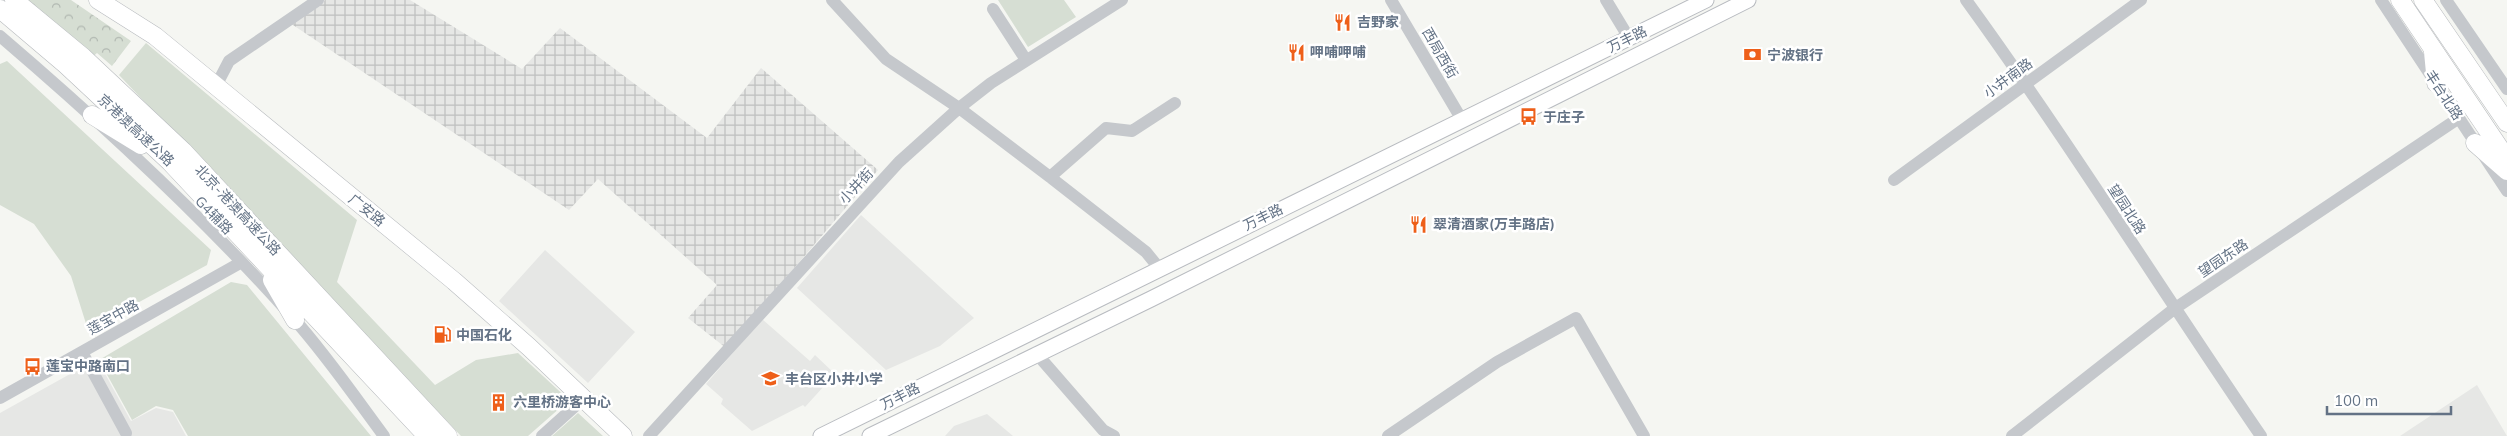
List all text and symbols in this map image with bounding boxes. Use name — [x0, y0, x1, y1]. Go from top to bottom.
restaurant icon: 吉野家 — [1333, 12, 1353, 32]
place label: 吉野家 — [1357, 13, 1399, 31]
street label: 万丰路 — [1604, 22, 1650, 56]
street label: 西局西街 — [1418, 24, 1462, 82]
restaurant icon: 呷哺呷哺 — [1286, 42, 1306, 62]
place label: 呷哺呷哺 — [1310, 43, 1366, 61]
bank icon: 宁波银行 — [1743, 45, 1763, 65]
place label: 宁波银行 — [1767, 46, 1823, 64]
street label: 小井南路 — [1980, 54, 2036, 102]
street label: 丰台北路 — [2421, 67, 2467, 123]
street label: 京港澳高速公路 — [94, 90, 178, 170]
bus stop icon: 于庄子 — [1519, 107, 1539, 127]
place label: 于庄子 — [1543, 108, 1585, 126]
street label: 北京-港澳高速公路 — [191, 161, 285, 259]
street label: 小井街 — [835, 165, 877, 207]
street label: 望园北路 — [2104, 181, 2150, 237]
street label: 广安路 — [345, 190, 389, 230]
street label: G4辅路 — [191, 192, 237, 238]
street label: 万丰路 — [1240, 200, 1286, 234]
restaurant icon: 翠清酒家(万丰路店) — [1409, 214, 1429, 234]
place label: 翠清酒家(万丰路店) — [1433, 215, 1555, 233]
street label: 望园东路 — [2195, 235, 2251, 281]
street label: 莲宝中路 — [84, 296, 142, 338]
fuel station icon: 中国石化 — [432, 325, 452, 345]
place label: 中国石化 — [456, 326, 512, 344]
bus stop icon: 莲宝中路南口 — [22, 356, 42, 376]
place label: 莲宝中路南口 — [46, 357, 130, 375]
school or university icon: 丰台区小井小学 — [761, 369, 781, 389]
place label: 丰台区小井小学 — [785, 370, 883, 388]
street label: 万丰路 — [877, 378, 923, 414]
scale bar — [2327, 384, 2451, 416]
text: 100 m — [2334, 391, 2378, 410]
building icon: 六里桥游客中心 — [489, 392, 509, 412]
place label: 六里桥游客中心 — [513, 393, 611, 411]

